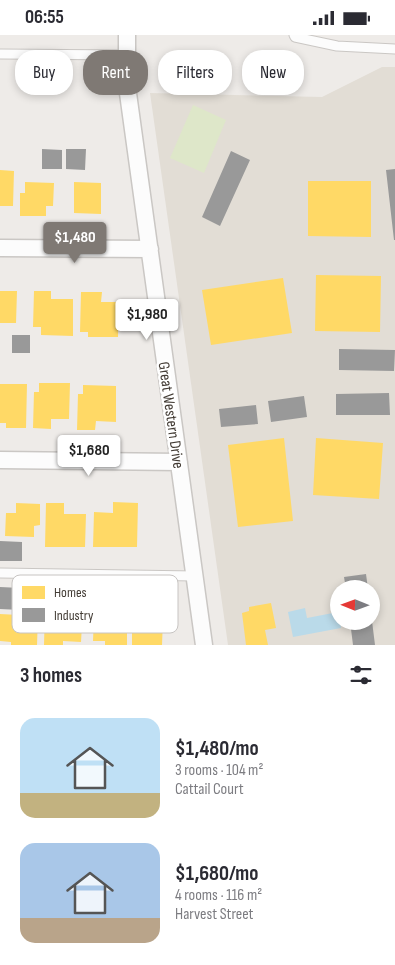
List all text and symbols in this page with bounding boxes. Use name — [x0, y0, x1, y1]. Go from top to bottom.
text: 06:55 — [25, 6, 64, 29]
chip: Buy — [15, 50, 73, 95]
chip: Rent — [83, 50, 148, 95]
chip: Filters — [158, 50, 232, 95]
chip: New — [242, 50, 304, 95]
pin: $1,480 — [34, 221, 116, 264]
text: $1,480 — [54, 228, 96, 247]
pin: $1,980 — [106, 299, 188, 341]
text: $1,980 — [126, 305, 168, 324]
street label: Great Western Drive — [154, 361, 187, 470]
pin: $1,680 — [48, 435, 130, 477]
text: $1,680 — [68, 441, 110, 460]
legend — [12, 575, 178, 633]
north arrow — [330, 580, 380, 630]
map controls — [330, 580, 380, 630]
text: Homes — [54, 584, 87, 601]
text: Industry — [54, 607, 94, 624]
icon: filters — [347, 661, 375, 689]
text: 3 homes — [20, 663, 82, 688]
text: $1,480/mo — [175, 736, 259, 761]
icon: home — [60, 738, 120, 798]
text: 3 rooms · 104 m² — [175, 761, 263, 780]
text: Cattail Court — [175, 780, 244, 799]
text: $1,680/mo — [175, 861, 258, 886]
icon: home — [60, 863, 120, 923]
text: 4 rooms · 116 m² — [175, 886, 262, 905]
text: Harvest Street — [175, 905, 253, 924]

